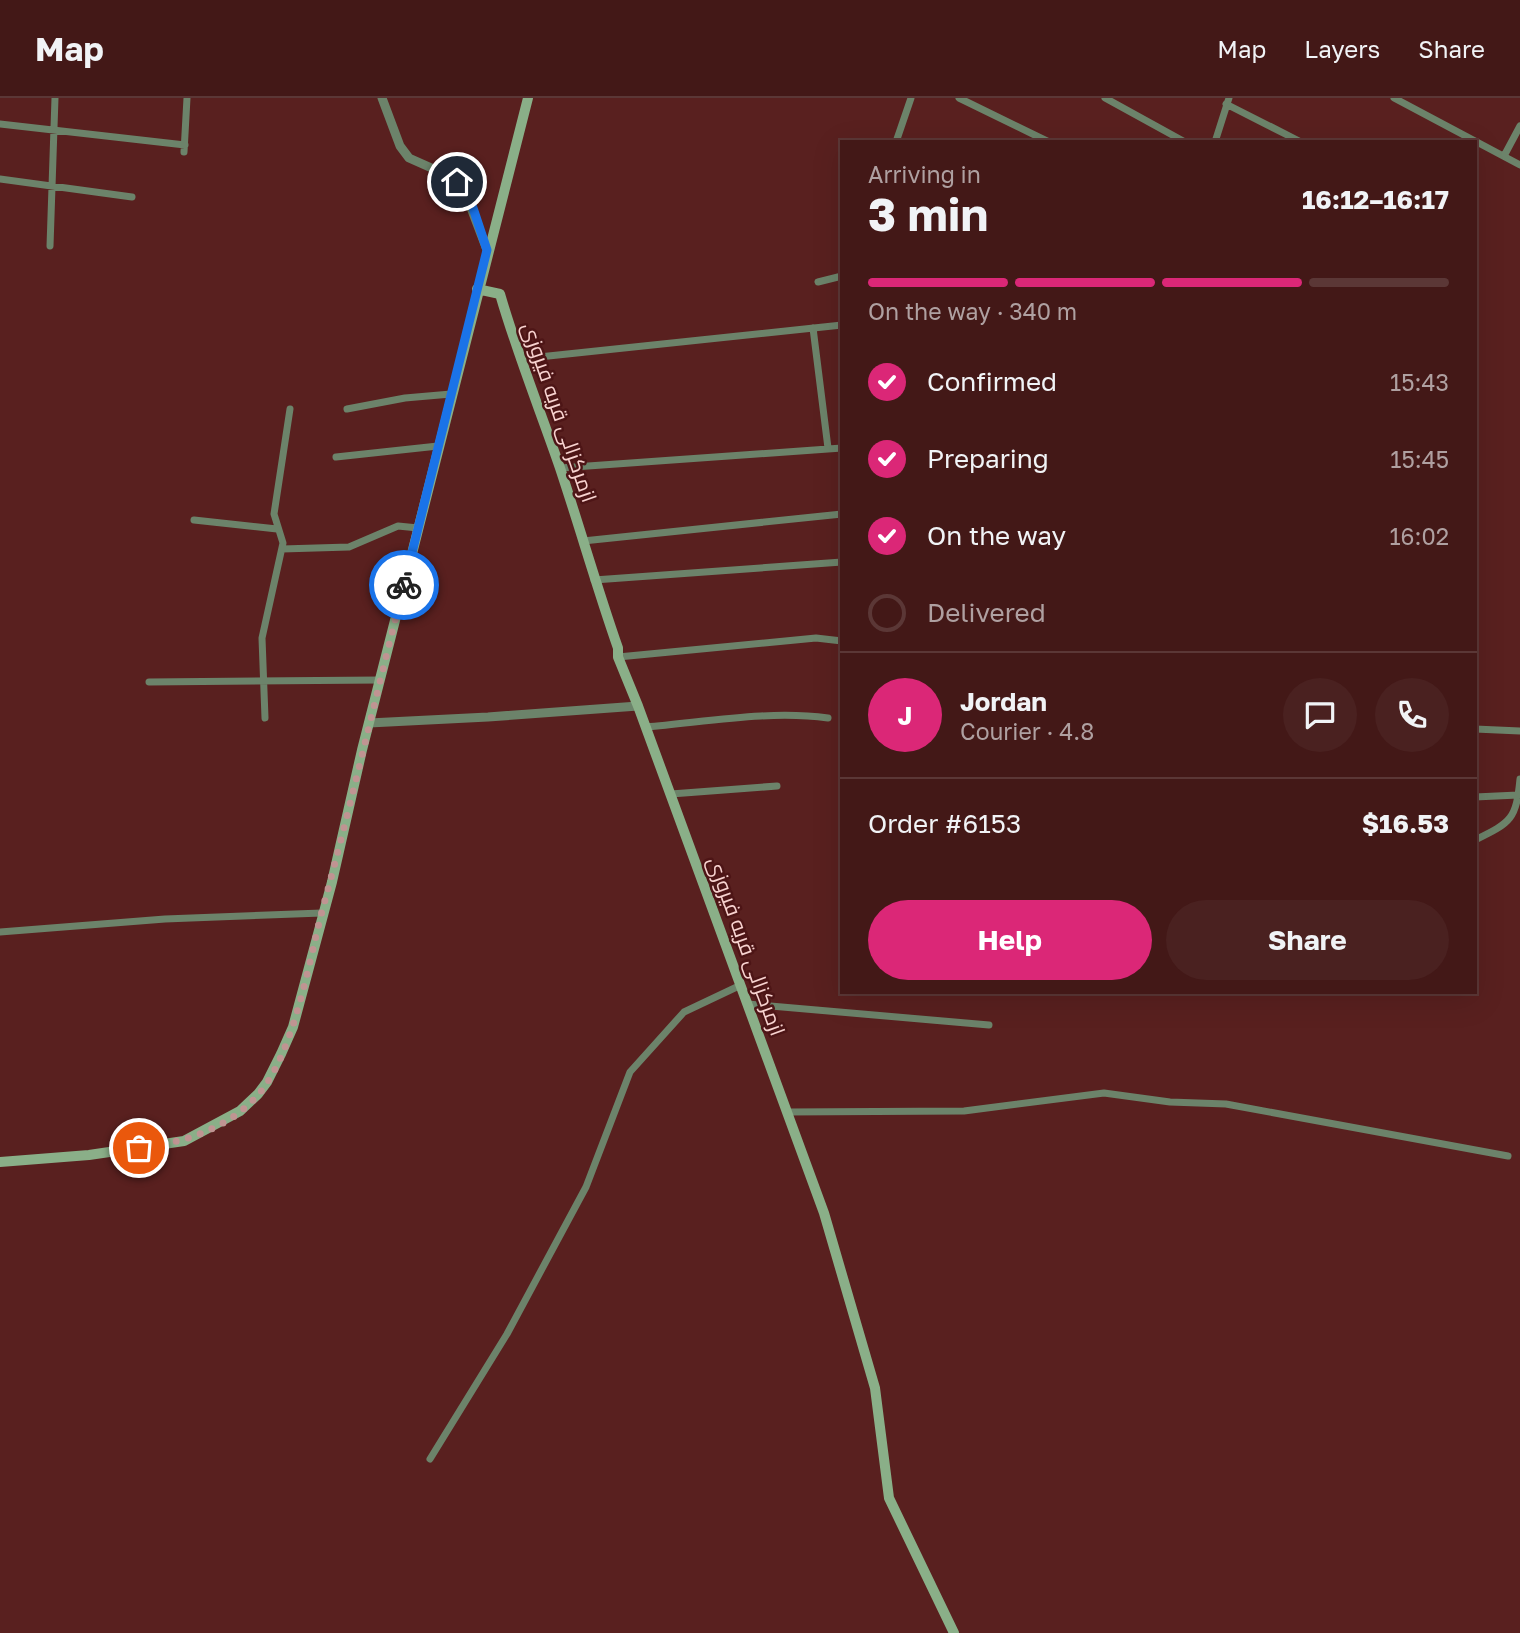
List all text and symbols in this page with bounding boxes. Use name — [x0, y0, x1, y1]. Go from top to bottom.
text: Map — [35, 29, 104, 68]
text: Map — [1217, 34, 1266, 63]
text: Layers — [1304, 34, 1380, 63]
text: Share — [1418, 34, 1485, 63]
pin — [427, 152, 487, 212]
text: Arriving in — [868, 160, 981, 188]
icon: home — [438, 163, 476, 201]
text: 16:12–16:17 — [1302, 184, 1449, 215]
text: 3 min — [868, 186, 988, 241]
text: On the way · 340 m — [868, 297, 1077, 325]
street label: ازمرکزالی قریه فیروزی — [516, 319, 603, 506]
icon: check — [868, 363, 906, 401]
text: Confirmed — [927, 366, 1057, 397]
text: 15:43 — [1390, 368, 1449, 396]
icon: check — [868, 440, 906, 478]
text: Preparing — [927, 443, 1049, 474]
text: 15:45 — [1390, 445, 1449, 473]
icon: check — [868, 517, 906, 555]
text: On the way — [927, 520, 1066, 551]
text: 16:02 — [1389, 522, 1449, 550]
courier — [369, 550, 439, 620]
icon: bike — [385, 566, 423, 604]
text: Delivered — [927, 597, 1046, 628]
button: chat — [1283, 678, 1357, 752]
button: phone — [1375, 678, 1449, 752]
text: Jordan — [960, 686, 1047, 717]
text: J — [898, 700, 912, 731]
text: Courier · 4.8 — [960, 717, 1094, 745]
text: Order #6153 — [868, 808, 1021, 839]
text: $16.53 — [1362, 808, 1449, 839]
street label: ازمرکزالی قریه فیروزی — [702, 853, 791, 1039]
button: Help — [868, 900, 1152, 980]
button: Share — [1166, 900, 1449, 980]
pin — [109, 1118, 169, 1178]
icon: bag — [120, 1129, 158, 1167]

